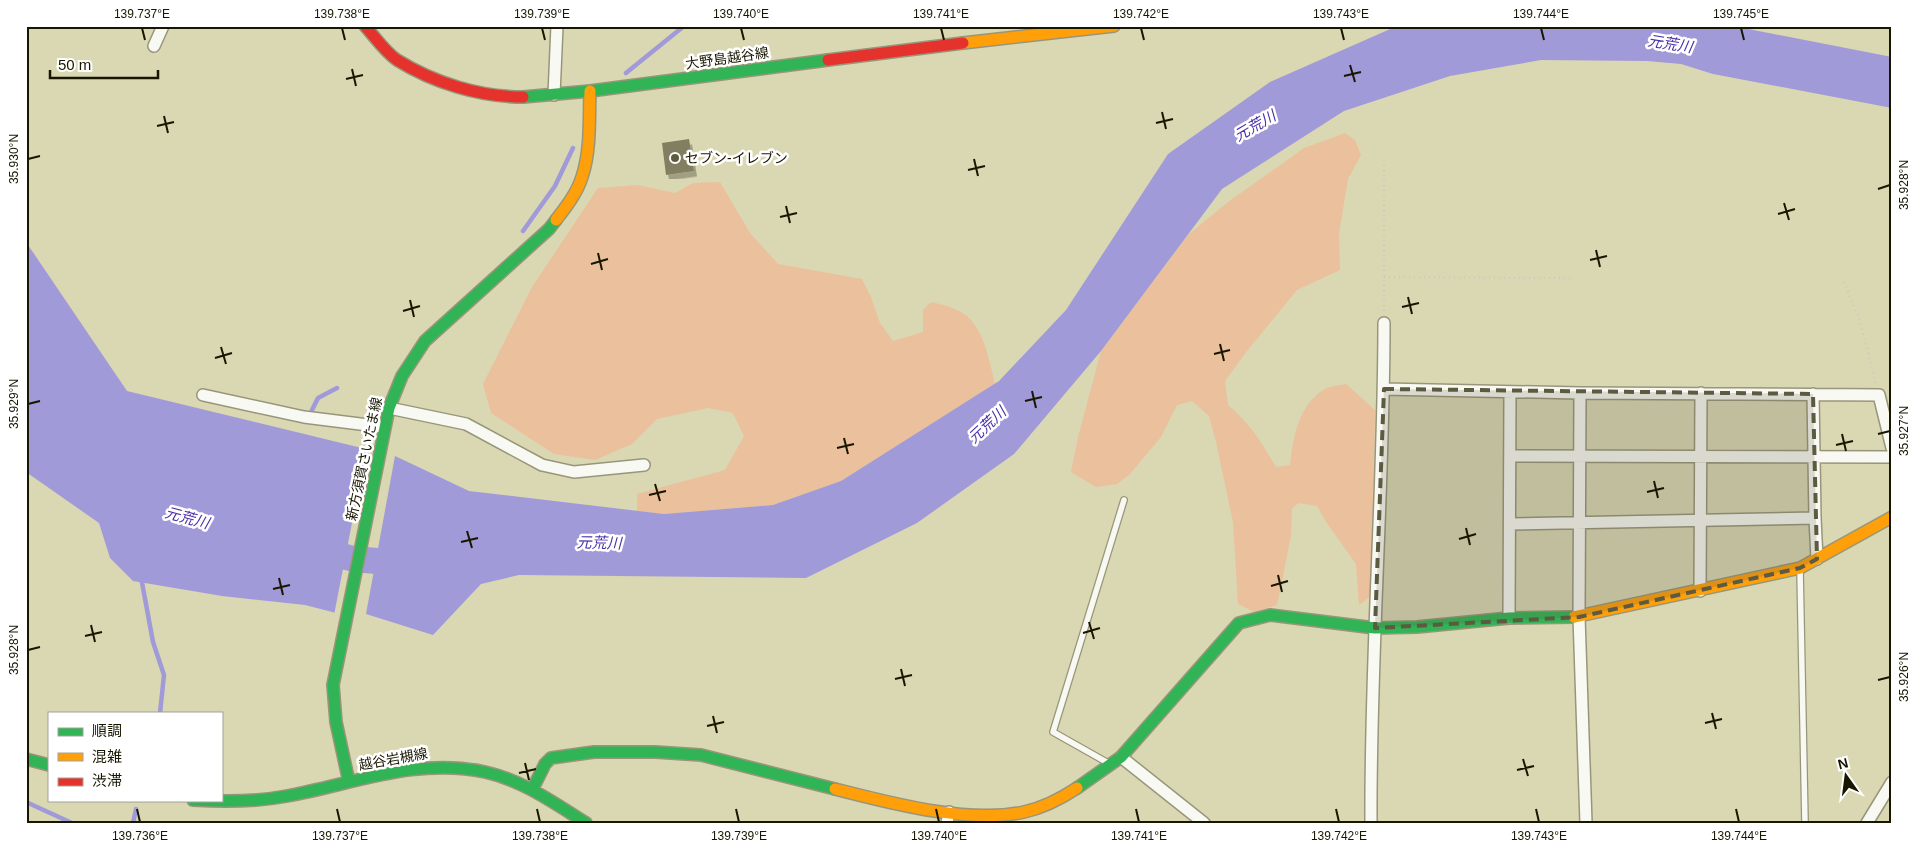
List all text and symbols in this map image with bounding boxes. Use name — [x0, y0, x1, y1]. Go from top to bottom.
text: 139.737°E — [114, 7, 170, 21]
text: 139.738°E — [314, 7, 370, 21]
text: 139.739°E — [514, 7, 570, 21]
text: 139.740°E — [713, 7, 769, 21]
text: 139.741°E — [913, 7, 969, 21]
text: 139.742°E — [1113, 7, 1169, 21]
text: 139.743°E — [1313, 7, 1369, 21]
text: 139.744°E — [1513, 7, 1569, 21]
text: 139.745°E — [1713, 7, 1769, 21]
water label: 元荒川 — [1647, 32, 1696, 56]
street label: 大野島越谷線 — [684, 44, 770, 72]
scale bar — [50, 48, 158, 80]
text: 50 m — [58, 56, 91, 73]
water label: 元荒川 — [1231, 106, 1280, 144]
text: 35.930°N — [7, 134, 21, 184]
place label: セブン-イレブン — [685, 150, 788, 166]
marker: セブン-イレブン — [669, 152, 681, 164]
text: 35.928°N — [1897, 160, 1911, 210]
text: 35.929°N — [7, 379, 21, 429]
street label: 新方須賀さいたま線 — [343, 396, 385, 522]
water label: 元荒川 — [964, 402, 1010, 446]
text: 35.927°N — [1897, 406, 1911, 456]
water label: 元荒川 — [163, 503, 213, 532]
water label: 元荒川 — [576, 534, 624, 551]
text: 35.928°N — [7, 625, 21, 675]
text: 35.926°N — [1897, 652, 1911, 702]
legend — [48, 712, 222, 802]
text: 順調 — [92, 722, 122, 739]
street label: 越谷岩槻線 — [357, 745, 429, 773]
text: 混雑 — [92, 748, 122, 765]
north arrow — [1820, 752, 1870, 802]
text: N — [1836, 754, 1850, 772]
text: 渋滞 — [92, 772, 122, 789]
text: 139.736°E — [112, 829, 168, 843]
text: 139.737°E — [312, 829, 368, 843]
text: 139.738°E — [512, 829, 568, 843]
text: 139.739°E — [711, 829, 767, 843]
text: 139.740°E — [911, 829, 967, 843]
text: 139.741°E — [1111, 829, 1167, 843]
text: 139.742°E — [1311, 829, 1367, 843]
text: 139.743°E — [1511, 829, 1567, 843]
text: 139.744°E — [1711, 829, 1767, 843]

